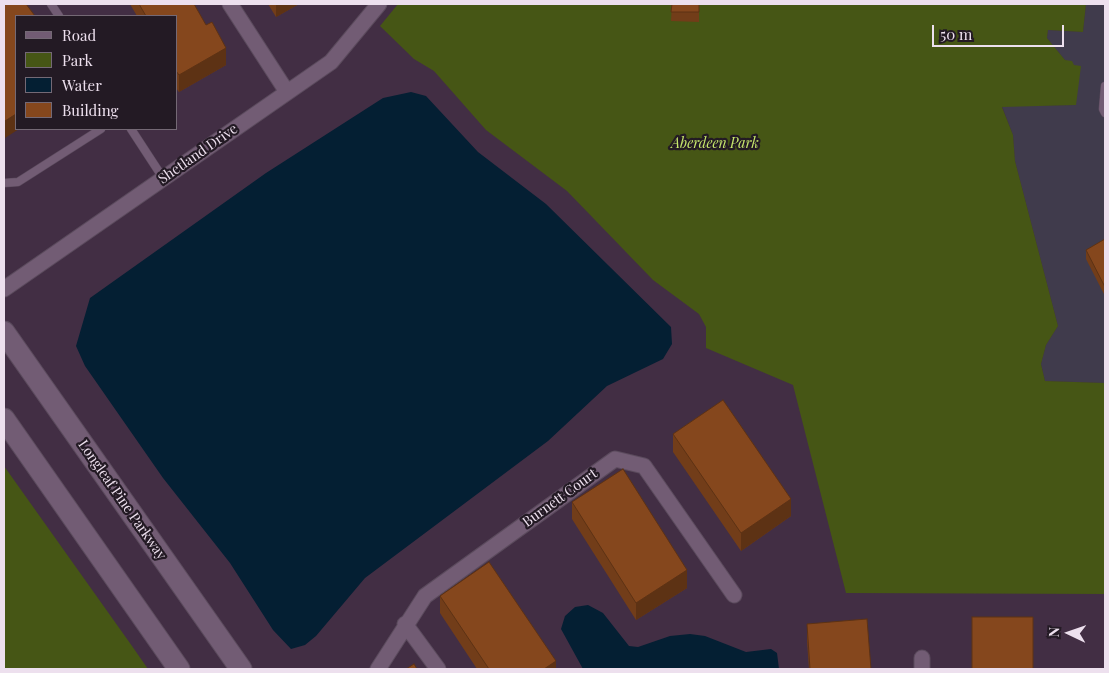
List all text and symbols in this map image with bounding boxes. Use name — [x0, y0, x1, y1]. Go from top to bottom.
legend — [15, 15, 178, 130]
scale bar — [934, 15, 1066, 47]
text: 50 m — [940, 24, 972, 44]
text: Road — [62, 25, 96, 45]
text: Park — [62, 50, 93, 70]
text: Water — [62, 75, 102, 95]
text: Building — [62, 100, 118, 120]
street label: Shetland Drive — [155, 120, 241, 188]
park label: Aberdeen Park — [671, 136, 759, 152]
street label: Longleaf Pine Parkway — [74, 437, 170, 563]
street label: Burnett Court — [519, 465, 601, 531]
north arrow — [1044, 608, 1094, 658]
text: N — [1044, 627, 1063, 638]

